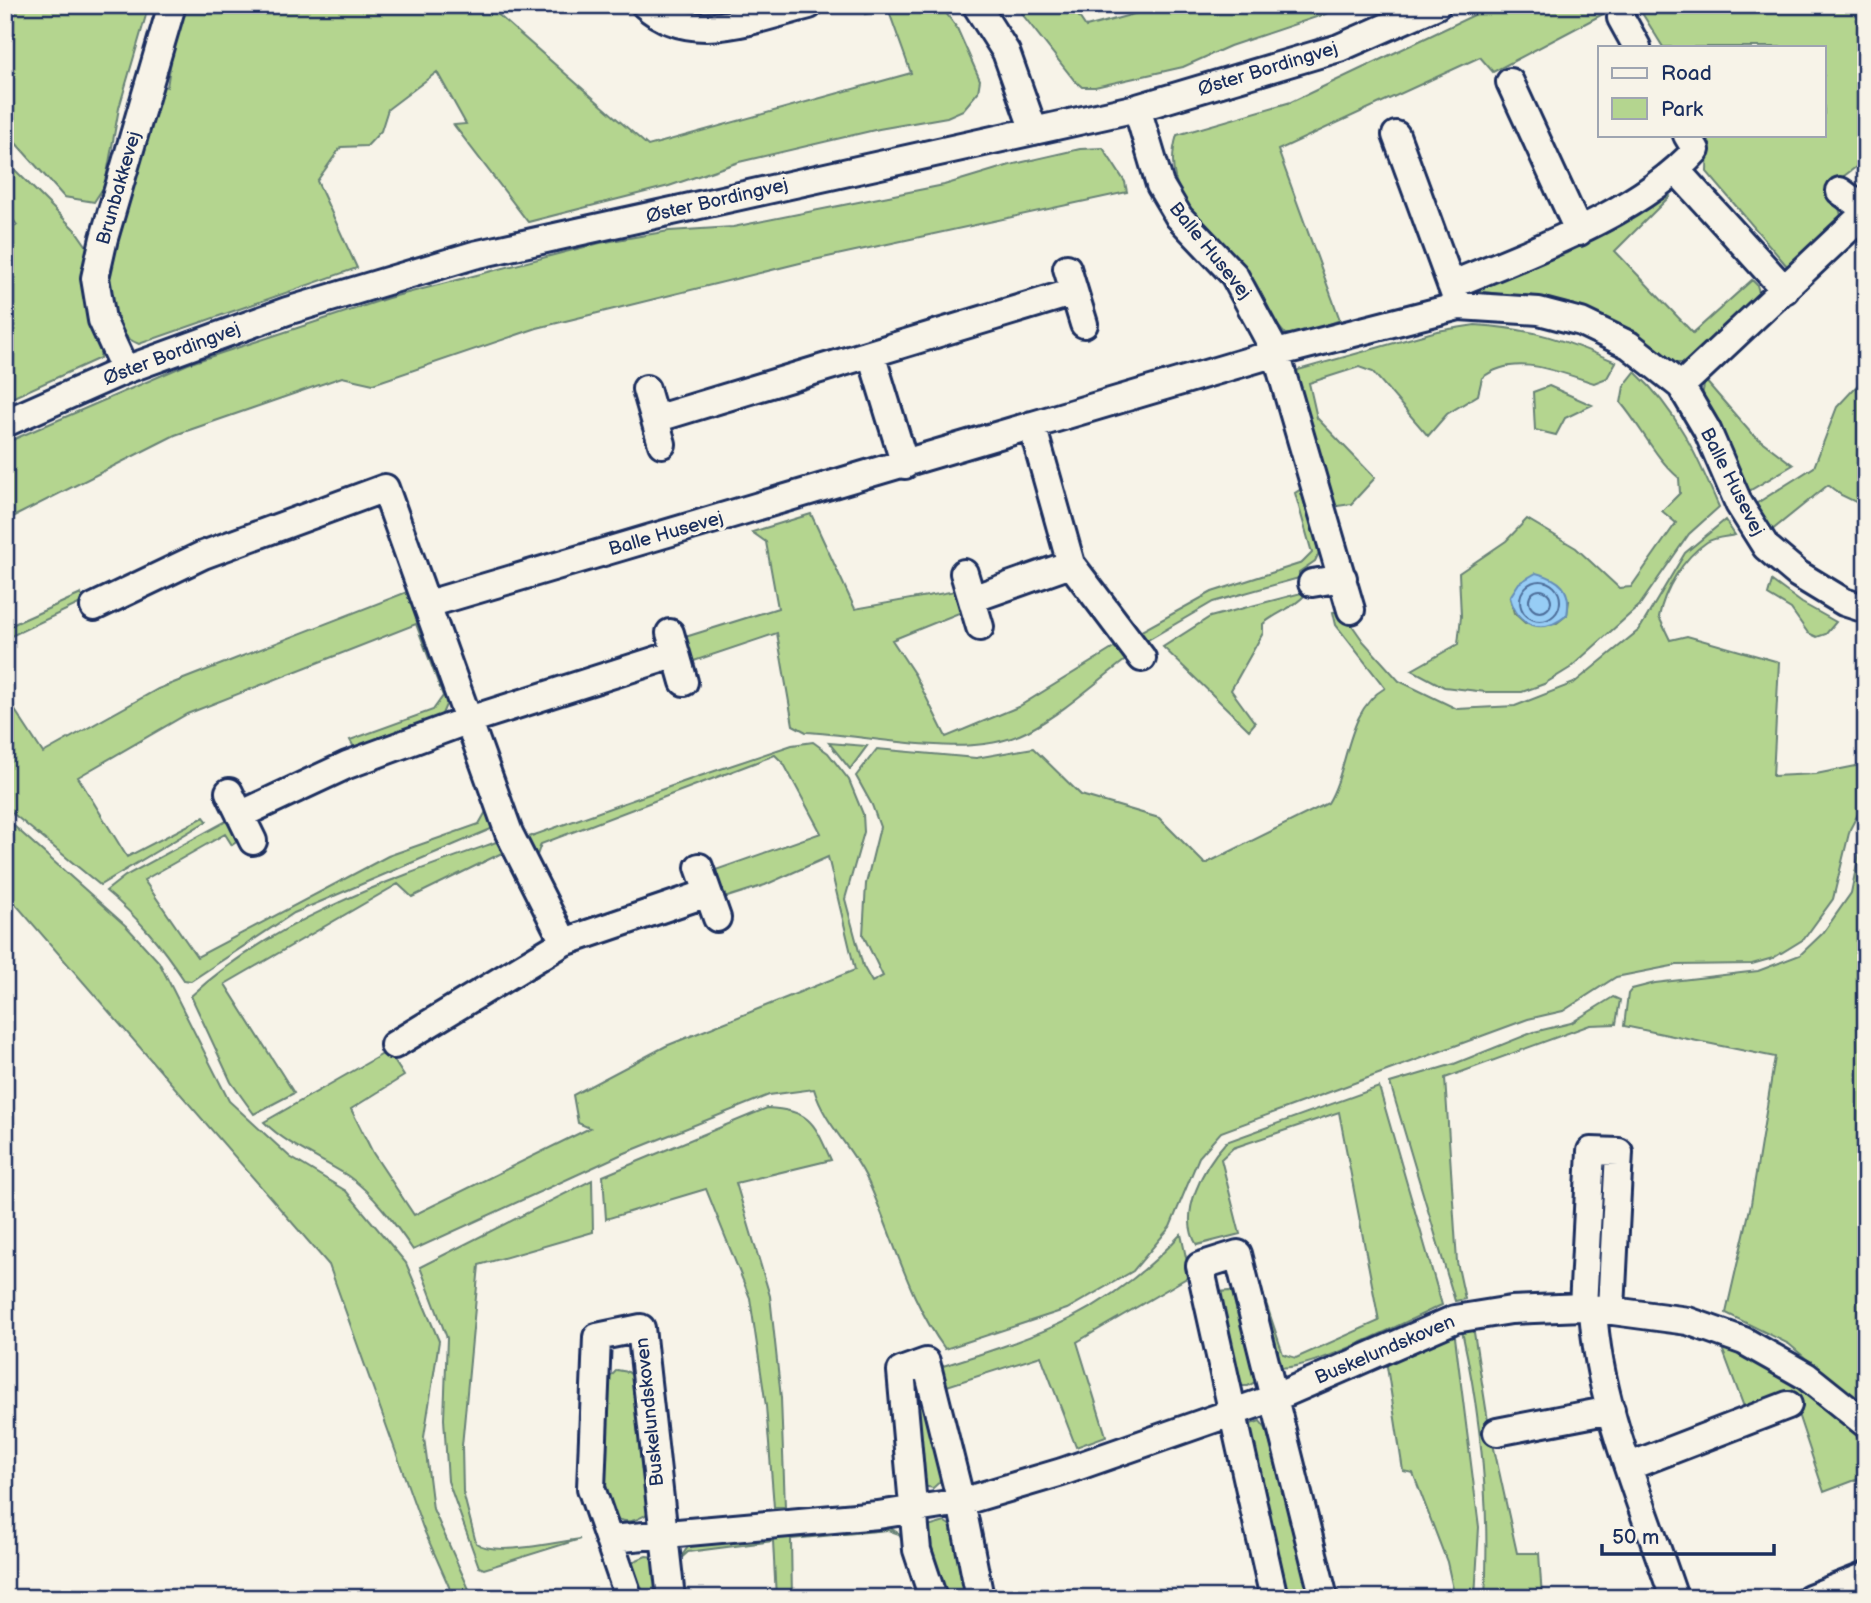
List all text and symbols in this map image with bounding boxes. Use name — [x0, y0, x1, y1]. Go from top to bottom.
street label: Øster Bordingvej — [1195, 37, 1341, 101]
legend — [1598, 46, 1826, 136]
text: Road — [1661, 61, 1712, 86]
text: Park — [1661, 97, 1704, 122]
street label: Brunbakkevej — [92, 129, 146, 247]
street label: Øster Bordingvej — [644, 174, 790, 228]
street label: Balle Husevej — [1164, 198, 1256, 304]
street label: Øster Bordingvej — [100, 317, 244, 391]
street label: Balle Husevej — [1695, 424, 1769, 540]
street label: Balle Husevej — [606, 507, 726, 561]
street label: Buskelundskoven — [1312, 1310, 1458, 1390]
street label: Buskelundskoven — [631, 1336, 669, 1488]
scale bar — [1602, 1512, 1773, 1556]
text: 50 m — [1612, 1525, 1659, 1550]

